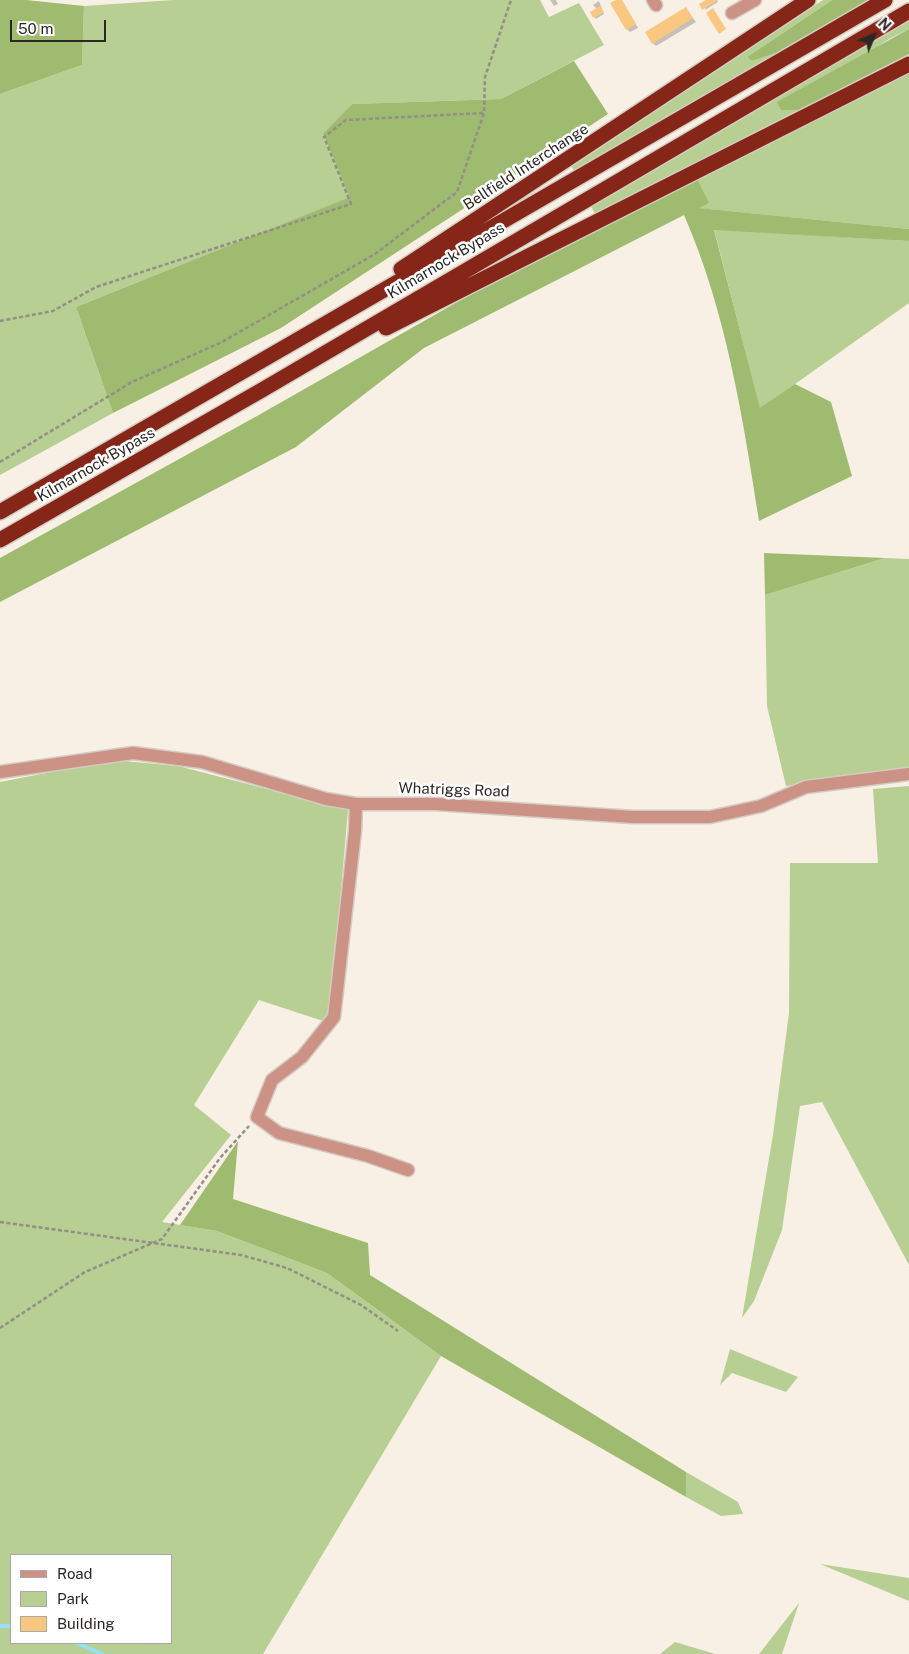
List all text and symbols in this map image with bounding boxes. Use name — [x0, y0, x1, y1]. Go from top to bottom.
scale bar — [12, 10, 109, 42]
north arrow — [849, 10, 899, 60]
text: N — [875, 15, 894, 34]
text: 50 m — [18, 20, 53, 37]
street label: Bellfield Interchange — [460, 120, 592, 214]
street label: Kilmarnock Bypass — [384, 219, 508, 303]
street label: Kilmarnock Bypass — [34, 424, 158, 506]
street label: Whatriggs Road — [398, 779, 510, 801]
legend — [10, 1554, 172, 1644]
text: Road — [57, 1565, 93, 1582]
text: Park — [57, 1590, 89, 1607]
text: Building — [57, 1615, 115, 1632]

